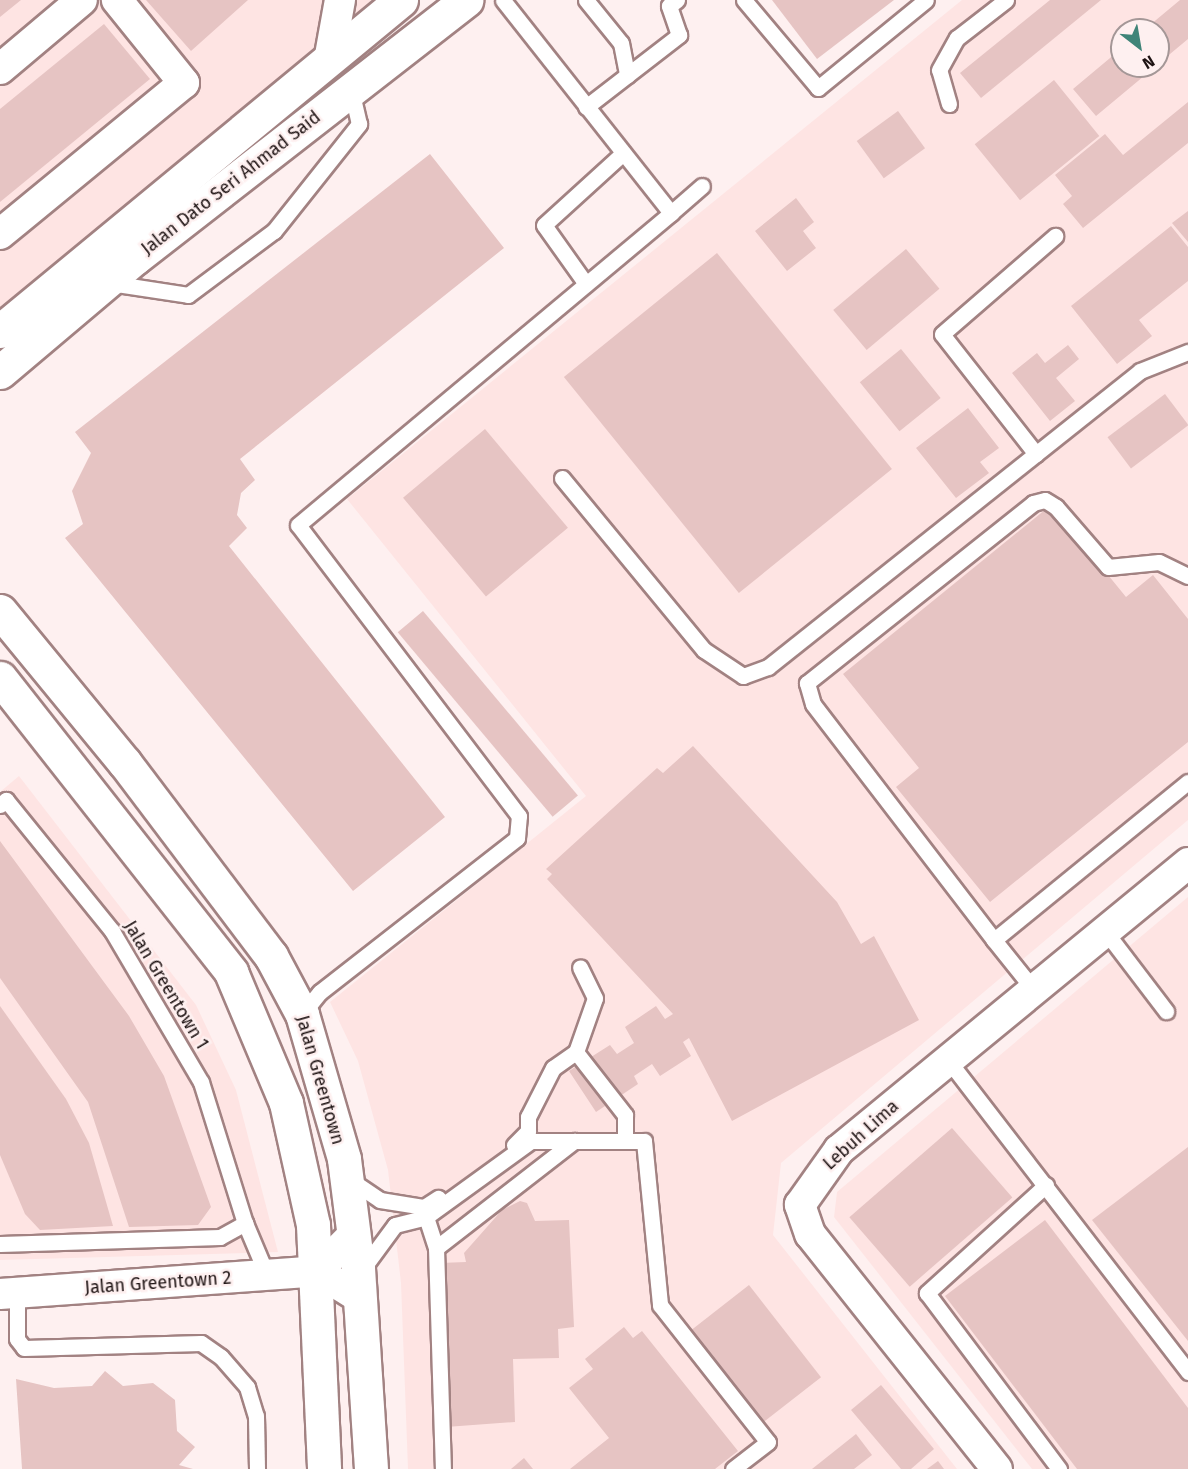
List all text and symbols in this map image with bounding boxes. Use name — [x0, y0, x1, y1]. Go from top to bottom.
north arrow — [1110, 18, 1170, 78]
text: N — [1139, 51, 1158, 73]
street label: Jalan Dato Seri Ahmad Said — [137, 106, 325, 260]
street label: Jalan Greentown 1 — [119, 917, 213, 1053]
street label: Jalan Greentown — [291, 1013, 349, 1147]
street label: Lebuh Lima — [819, 1096, 903, 1174]
street label: Jalan Greentown 2 — [84, 1267, 232, 1299]

